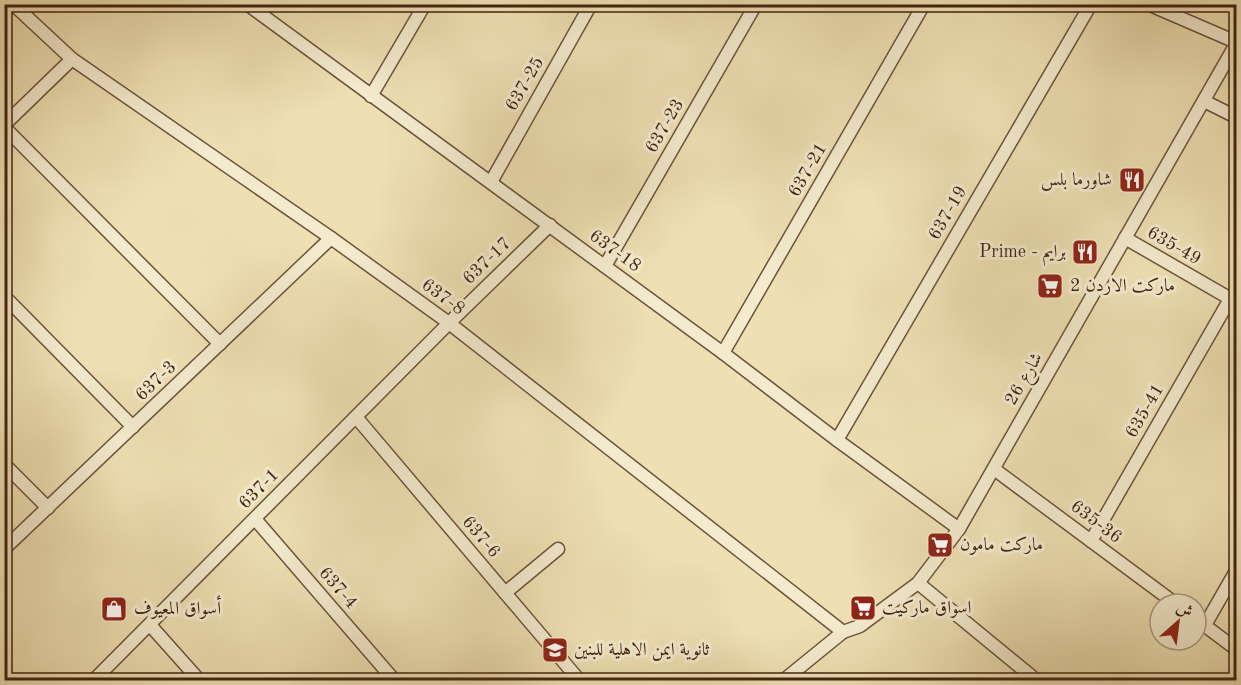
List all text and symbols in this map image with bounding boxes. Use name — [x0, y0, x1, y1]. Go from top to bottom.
street label: 637-25 — [502, 54, 548, 114]
street label: 637-23 — [642, 96, 688, 156]
street label: 637-21 — [785, 140, 831, 200]
restaurant icon: شاورما بلس — [1117, 165, 1147, 195]
place label: شاورما بلس — [1041, 171, 1112, 191]
street label: 637-19 — [925, 183, 971, 243]
street label: 635-49 — [1144, 223, 1204, 269]
street label: 637-18 — [586, 226, 644, 276]
street label: 637-17 — [460, 234, 514, 288]
restaurant icon: Prime - برايم — [1070, 237, 1100, 267]
place label: Prime - برايم — [979, 243, 1066, 267]
supermarket icon: ماركت الاردن 2 — [1035, 271, 1065, 301]
street label: 637-8 — [418, 275, 468, 319]
place label: ماركت الاردن 2 — [1070, 277, 1175, 296]
street label: شارع 26 — [1002, 350, 1050, 411]
street label: 637-3 — [132, 358, 180, 404]
street label: 635-41 — [1122, 381, 1168, 441]
street label: 637-1 — [236, 466, 282, 512]
street label: 635-36 — [1067, 497, 1125, 547]
street label: 637-6 — [459, 513, 503, 561]
supermarket icon: ماركت مامون — [925, 530, 955, 560]
place label: ماركت مامون — [960, 536, 1043, 555]
street label: 637-4 — [315, 564, 361, 612]
north arrow — [1148, 592, 1208, 652]
supermarket icon: اسواق ماركيت — [848, 593, 878, 623]
shop icon: أسواق المعيوف — [99, 594, 129, 624]
place label: أسواق المعيوف — [134, 595, 222, 619]
place label: اسواق ماركيت — [882, 599, 972, 618]
text: ش — [1173, 600, 1195, 621]
school or university icon: ثانوية ايمن الاهلية للبنين — [540, 635, 570, 665]
place label: ثانوية ايمن الاهلية للبنين — [574, 641, 710, 661]

